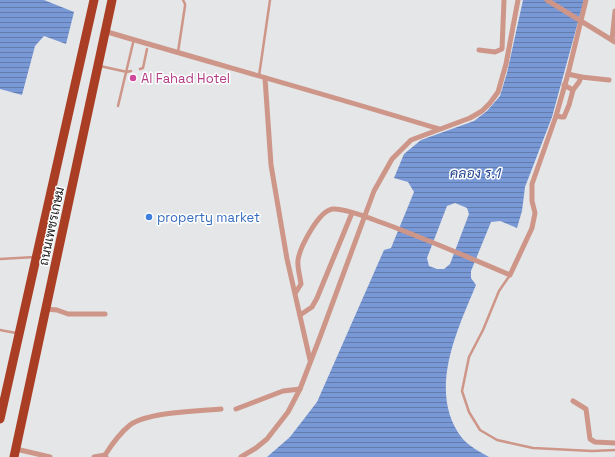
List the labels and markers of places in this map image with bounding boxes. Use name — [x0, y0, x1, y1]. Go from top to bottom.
place label: Al Fahad Hotel — [141, 70, 230, 87]
marker: Al Fahad Hotel — [128, 73, 138, 83]
place label: property market — [157, 209, 260, 226]
marker: property market — [144, 212, 154, 222]

